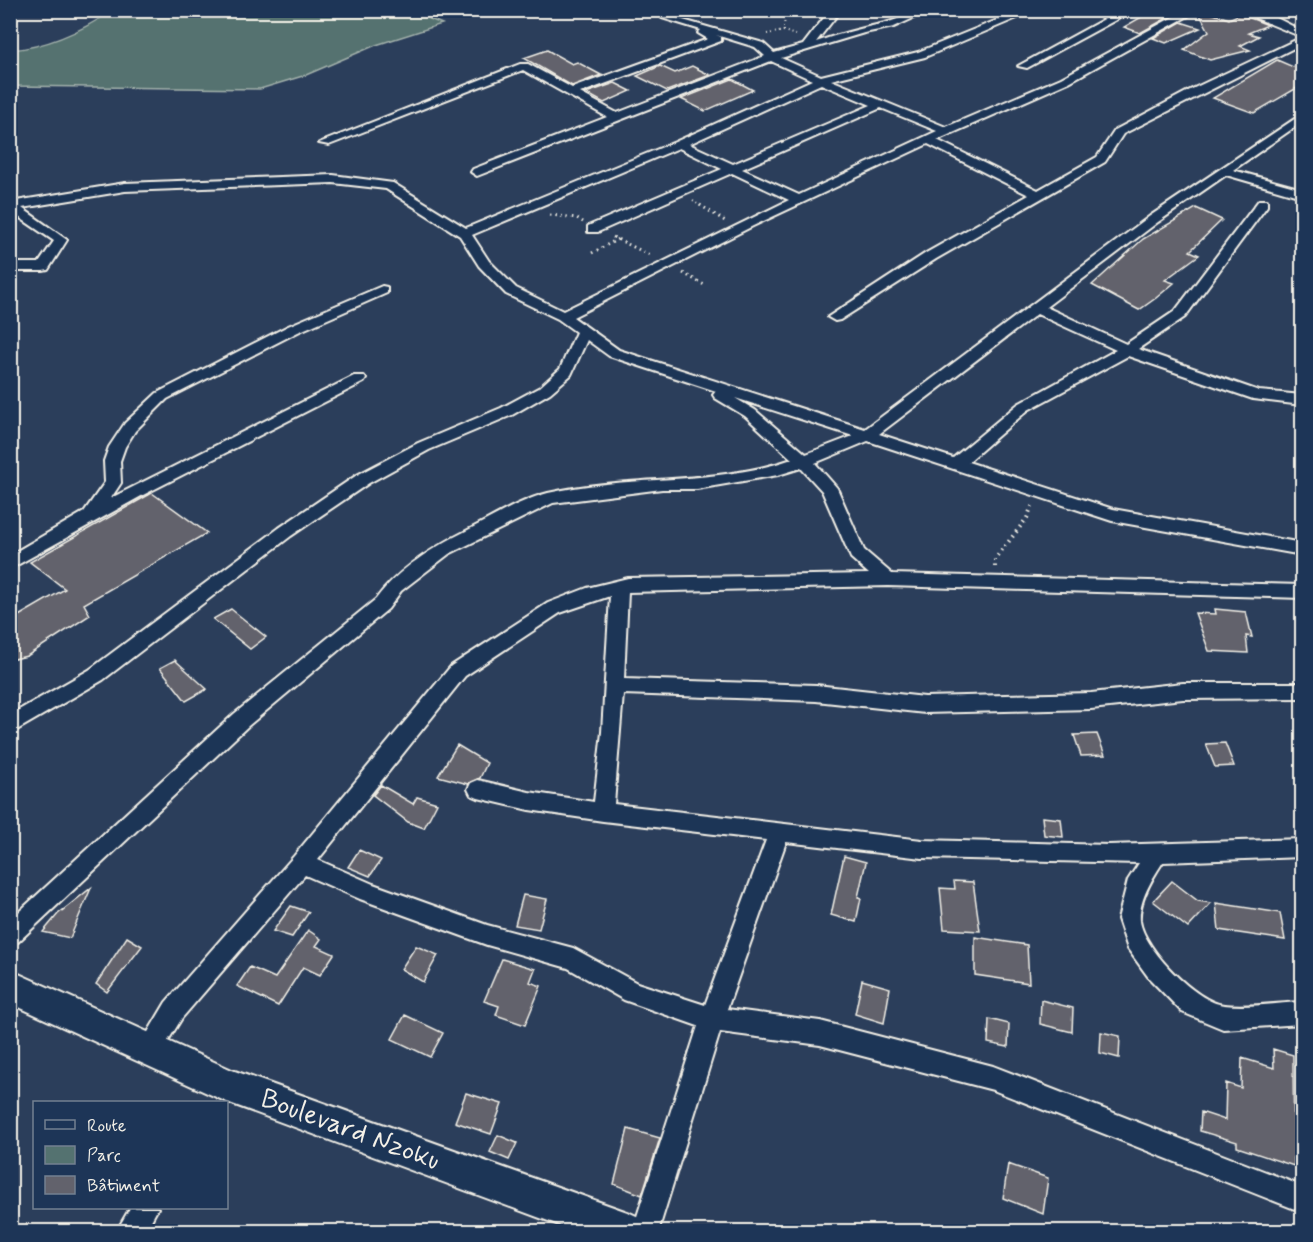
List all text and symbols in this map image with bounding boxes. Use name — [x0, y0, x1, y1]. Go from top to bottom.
street label: Boulevard Nzoku — [255, 1080, 445, 1180]
legend — [33, 1101, 228, 1209]
text: Route — [87, 1114, 126, 1138]
text: Parc — [87, 1144, 121, 1168]
text: Bâtiment — [87, 1174, 160, 1198]

